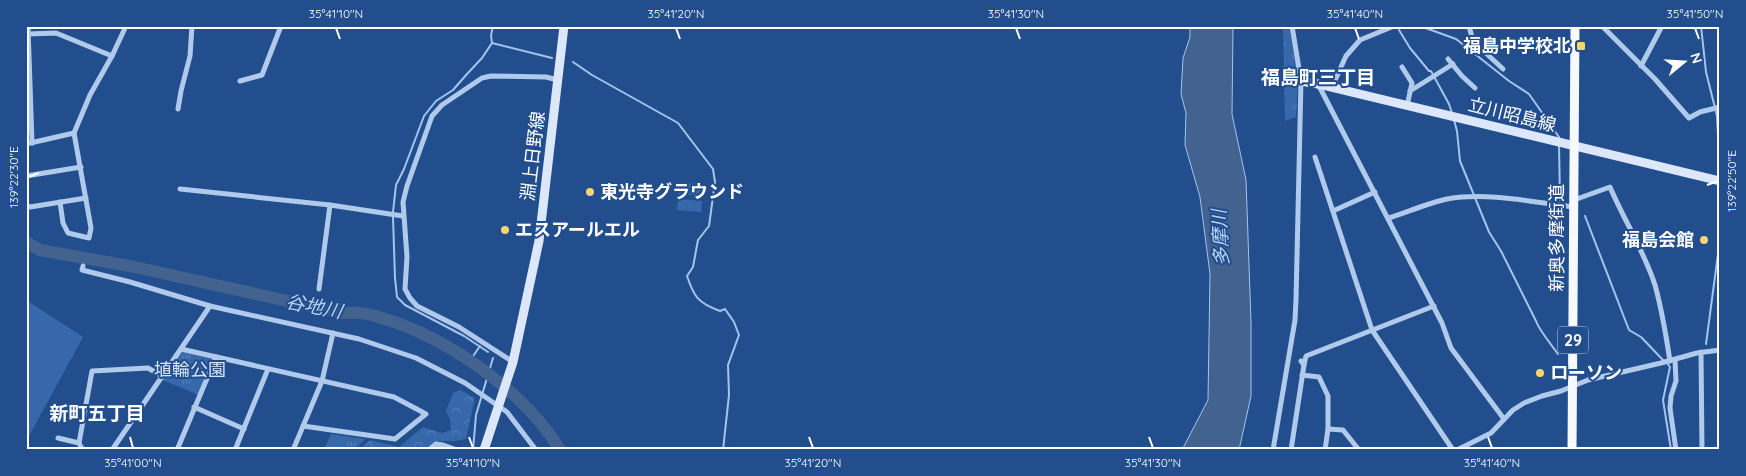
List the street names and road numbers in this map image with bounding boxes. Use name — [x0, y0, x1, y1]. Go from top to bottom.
street label: 立川昭島線 — [1466, 92, 1559, 137]
street label: 淵上日野線 — [516, 110, 549, 202]
street label: 新奥多摩街道 — [1545, 184, 1568, 292]
road number: 29 — [1558, 326, 1588, 354]

